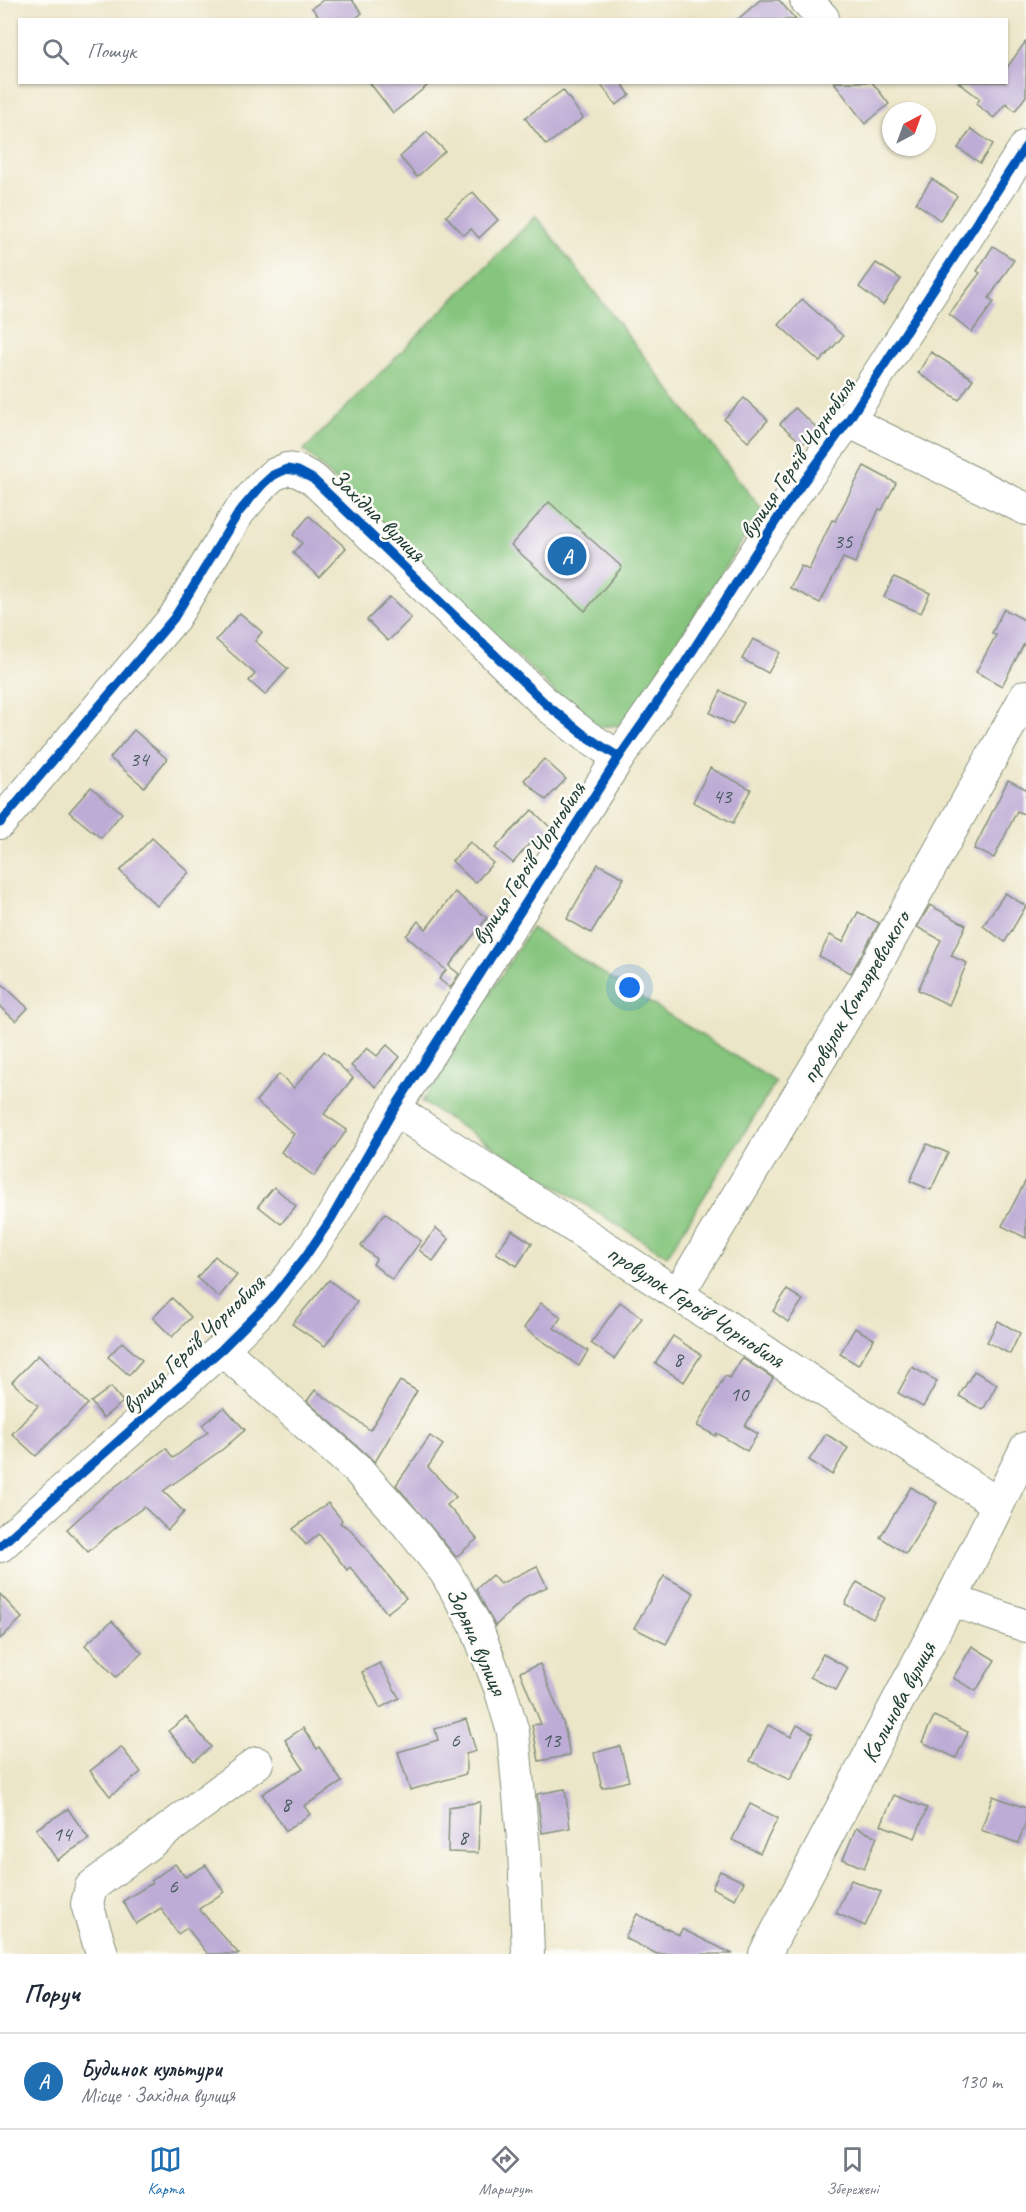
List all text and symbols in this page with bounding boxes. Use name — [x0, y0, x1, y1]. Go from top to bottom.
search box — [18, 18, 1008, 84]
icon: search — [39, 35, 72, 68]
text: Пошук — [87, 37, 136, 65]
north arrow — [882, 102, 936, 156]
street label: вулиця Героїв Чорнобиля — [732, 371, 863, 544]
street label: Західна вулиця — [324, 462, 433, 569]
house number: 35 — [834, 528, 854, 554]
pin: A — [548, 534, 586, 578]
house number: 34 — [130, 746, 151, 772]
street label: вулиця Героїв Чорнобиля — [464, 775, 593, 950]
house number: 43 — [713, 783, 733, 809]
street label: провулок Котляревського — [794, 903, 918, 1088]
your location — [615, 973, 644, 1002]
street label: провулок Героїв Чорнобиля — [602, 1238, 791, 1375]
street label: вулиця Героїв Чорнобиля — [115, 1267, 272, 1420]
house number: 8 — [673, 1346, 685, 1372]
house number: 10 — [730, 1381, 750, 1407]
street label: Зоряна вулиця — [440, 1582, 515, 1701]
street label: Калинова вулиця — [854, 1635, 943, 1768]
house number: 6 — [450, 1727, 460, 1753]
house number: 13 — [542, 1727, 562, 1753]
house number: 8 — [281, 1791, 293, 1817]
house number: 14 — [53, 1821, 74, 1847]
house number: 8 — [458, 1824, 470, 1850]
house number: 6 — [168, 1873, 178, 1899]
text: Поруч — [24, 1977, 80, 2010]
text: Будинок культури — [81, 2055, 222, 2083]
text: A — [38, 2069, 49, 2094]
text: 130 m — [959, 2069, 1002, 2094]
text: Місце · Західна вулиця — [81, 2083, 235, 2108]
tab: Карта — [147, 2143, 184, 2199]
tab: Маршрут — [479, 2143, 532, 2199]
tab: Збережені — [826, 2143, 879, 2199]

